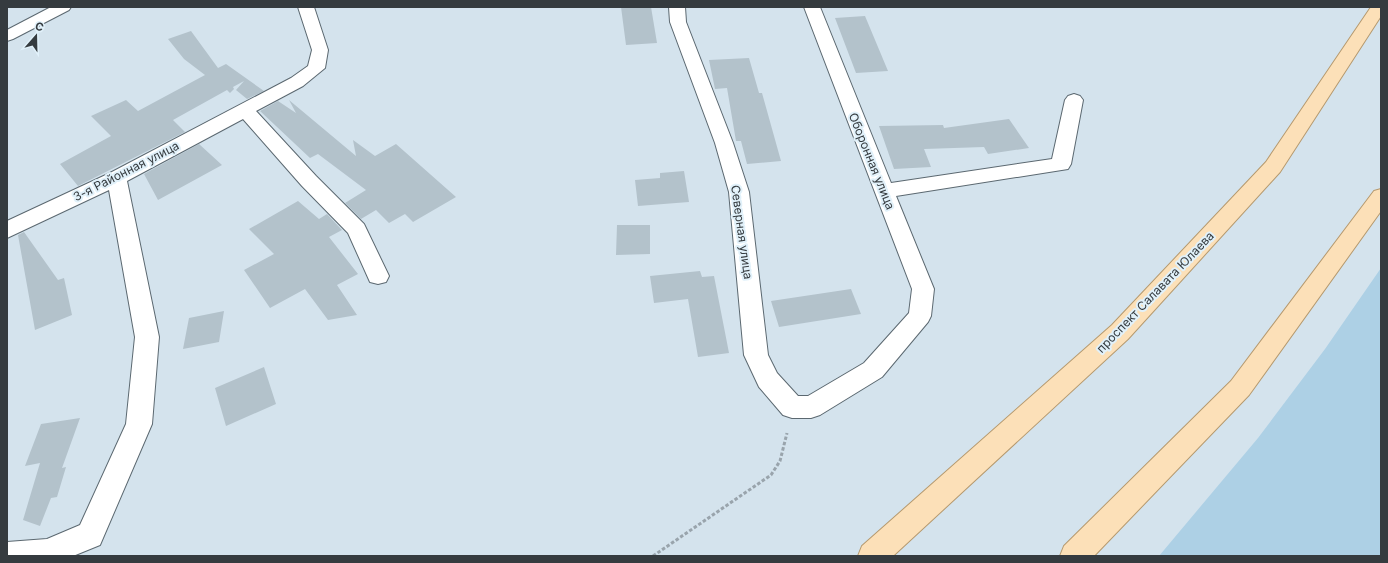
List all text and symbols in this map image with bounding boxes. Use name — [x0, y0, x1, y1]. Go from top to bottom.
north arrow — [16, 16, 56, 56]
text: С — [33, 19, 46, 35]
street label: Оборонная улица — [846, 110, 898, 212]
street label: 3-я Районная улица — [71, 138, 181, 204]
street label: Северная улица — [728, 184, 756, 280]
street label: проспект Салавата Юлаева — [1093, 228, 1217, 356]

